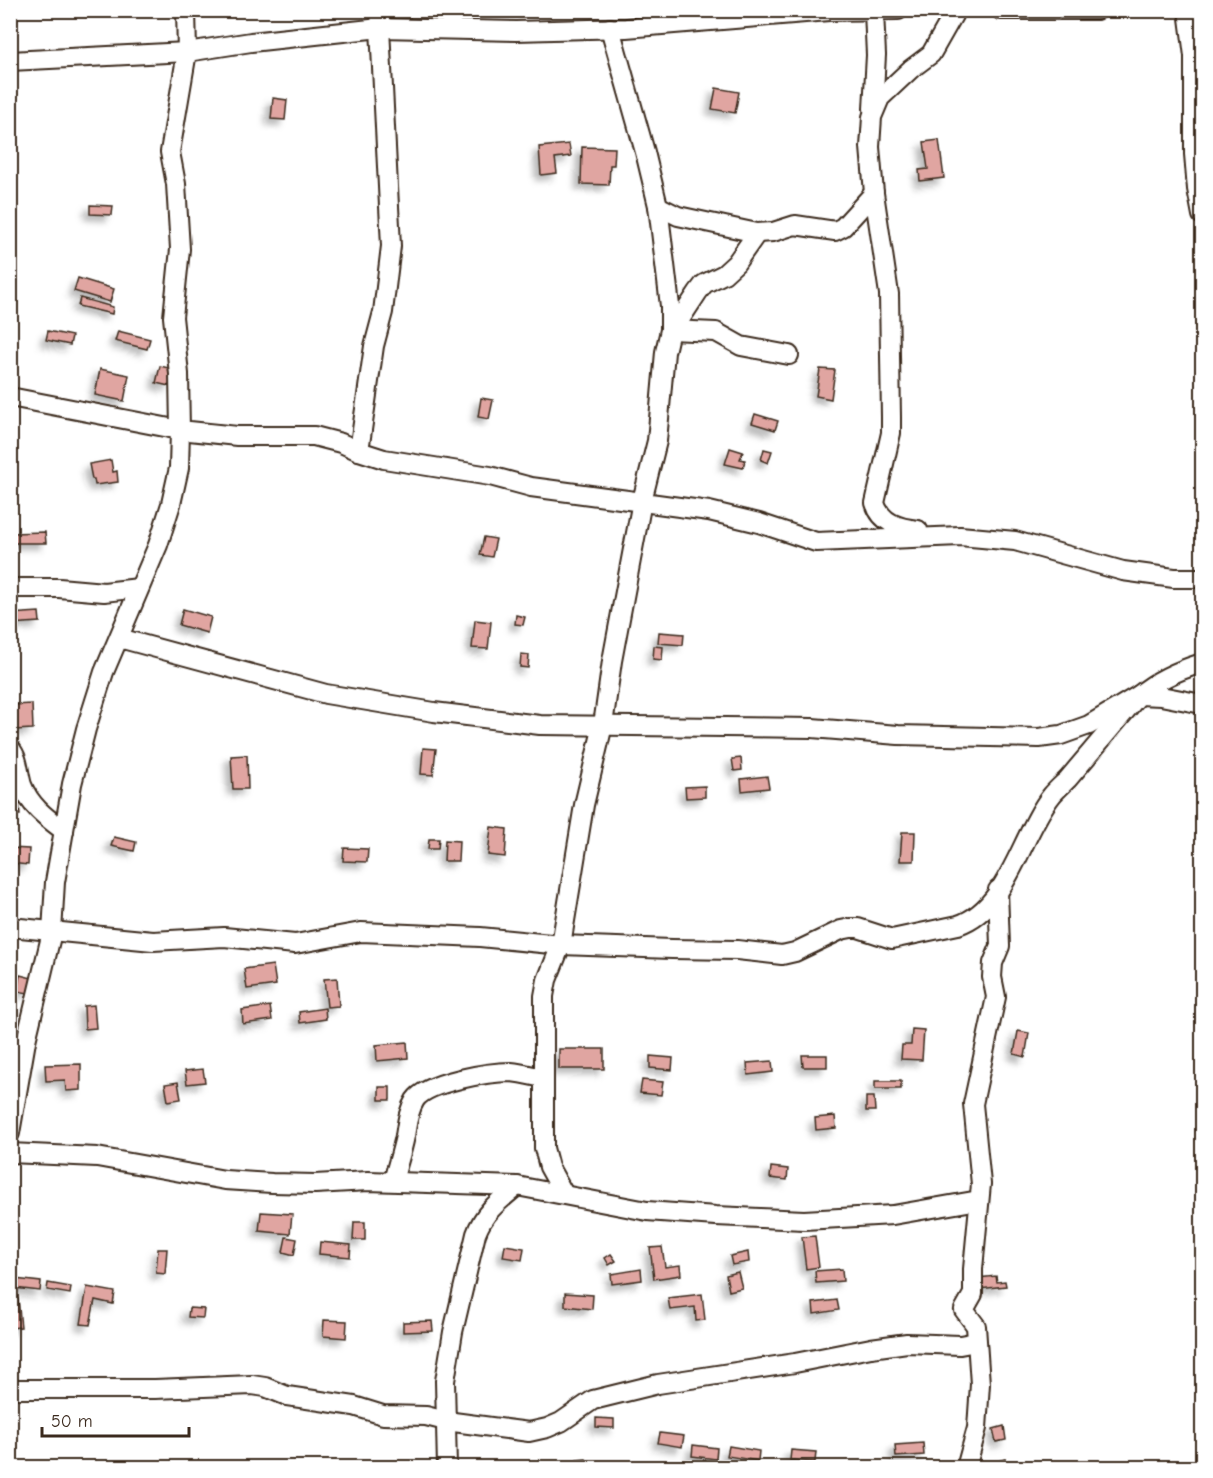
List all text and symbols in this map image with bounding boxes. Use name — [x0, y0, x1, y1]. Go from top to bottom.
scale bar — [42, 1400, 189, 1438]
text: 50 m — [51, 1411, 93, 1432]

